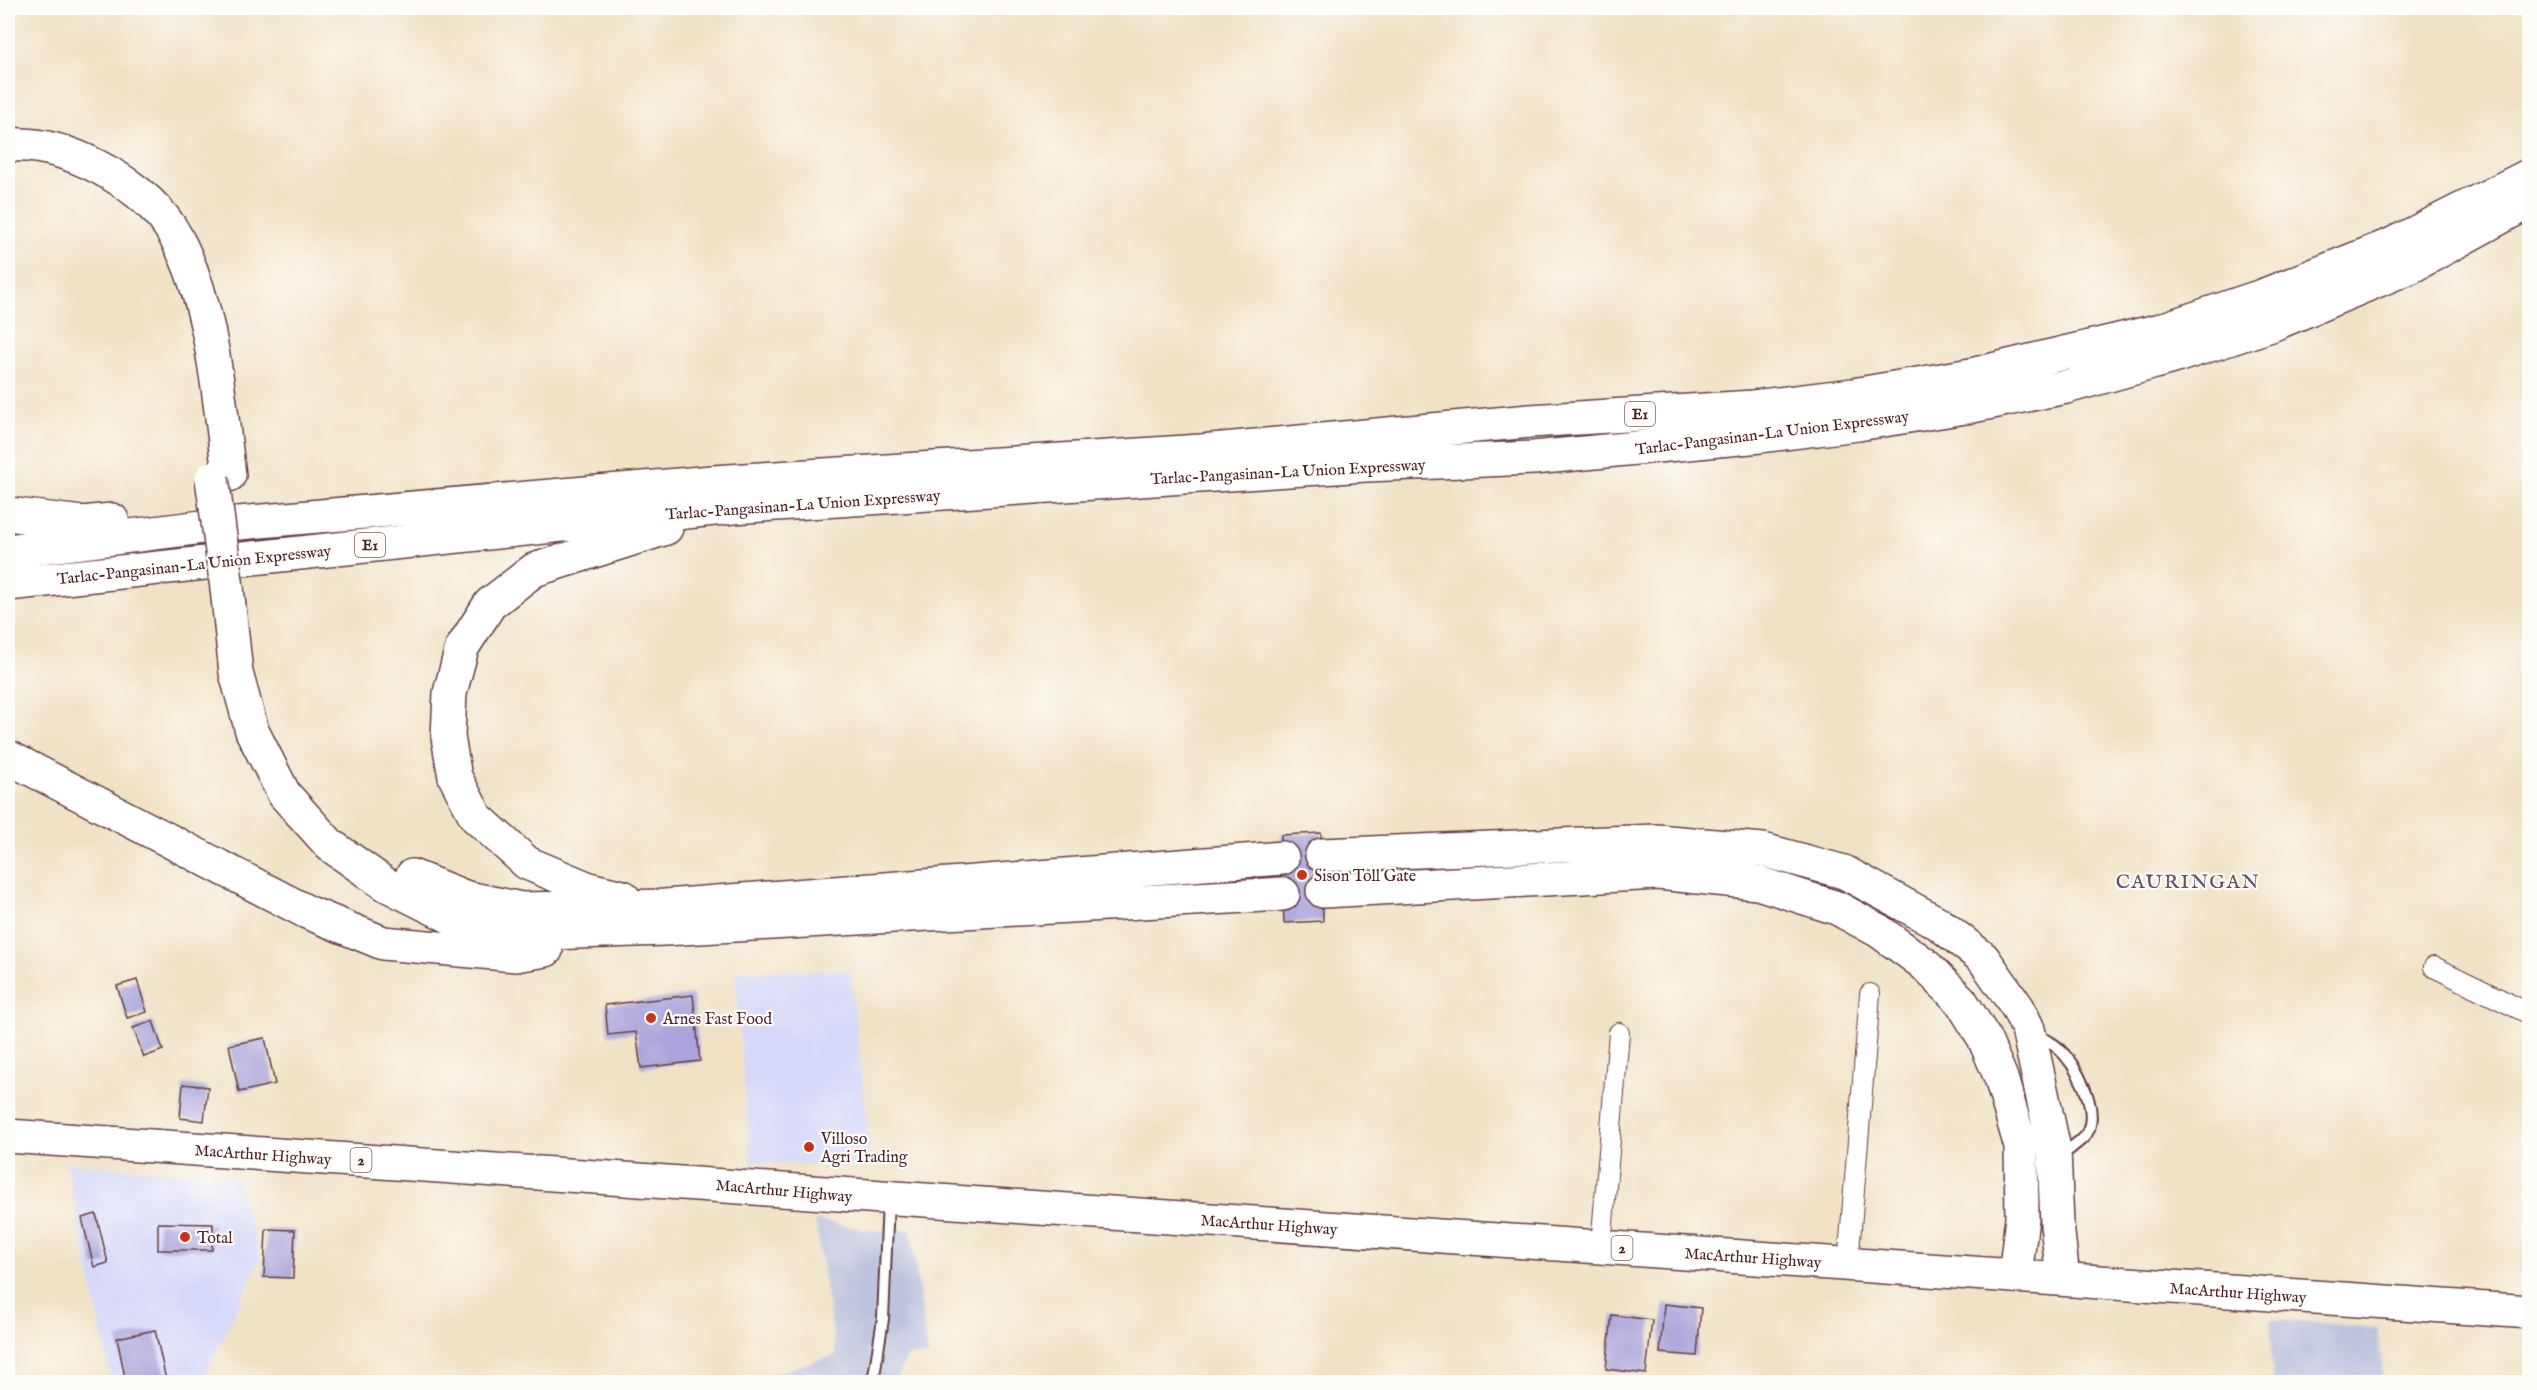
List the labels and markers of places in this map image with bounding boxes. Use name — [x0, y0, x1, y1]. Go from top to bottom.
place label: Sison Toll Gate — [1314, 867, 1416, 887]
marker: Sison Toll Gate — [1295, 868, 1309, 882]
place label: Arnes Fast Food — [662, 1010, 772, 1030]
marker: Arnes Fast Food — [644, 1011, 658, 1025]
place label: Villoso Agri Trading — [820, 1130, 908, 1168]
marker: Villoso Agri Trading — [802, 1140, 816, 1154]
place label: Total — [197, 1229, 233, 1249]
marker: Total — [178, 1230, 192, 1244]

